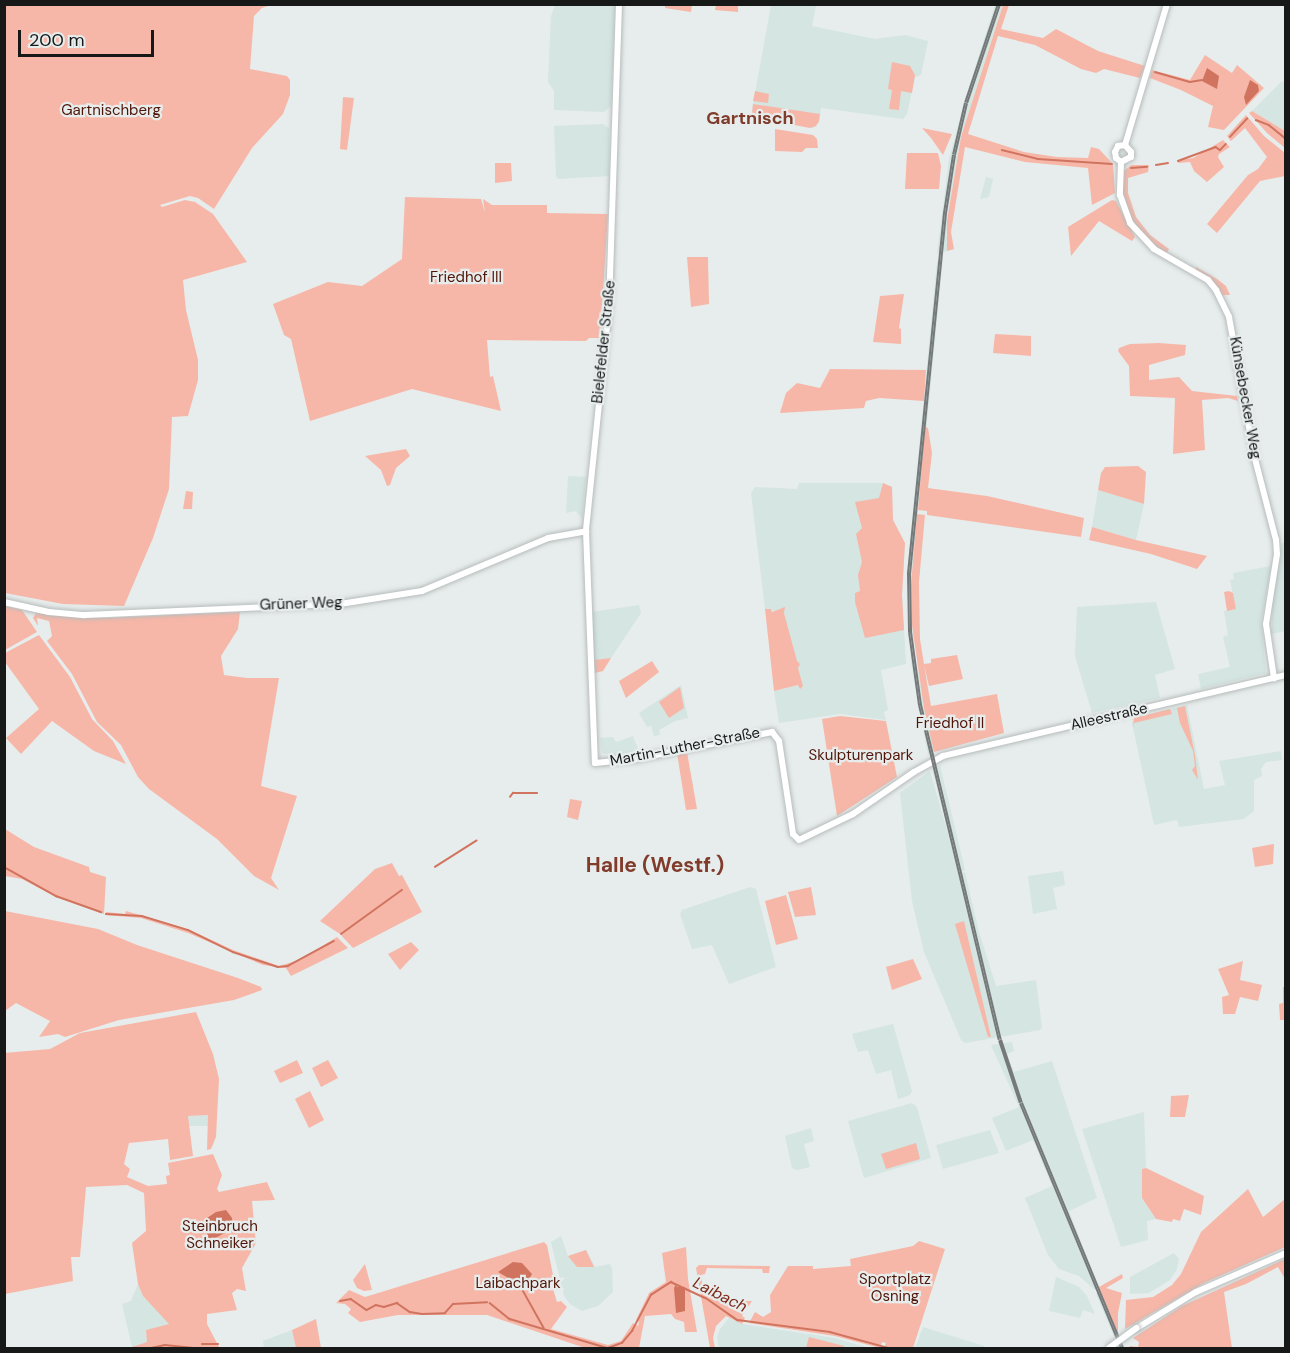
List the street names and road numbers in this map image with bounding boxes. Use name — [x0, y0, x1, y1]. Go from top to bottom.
street label: Bielefelder Straße — [589, 280, 619, 404]
street label: Künsebecker Weg — [1225, 335, 1265, 461]
street label: Grüner Weg — [259, 594, 343, 614]
street label: Alleestraße — [1069, 699, 1149, 735]
street label: Martin-Luther-Straße — [609, 724, 761, 770]

